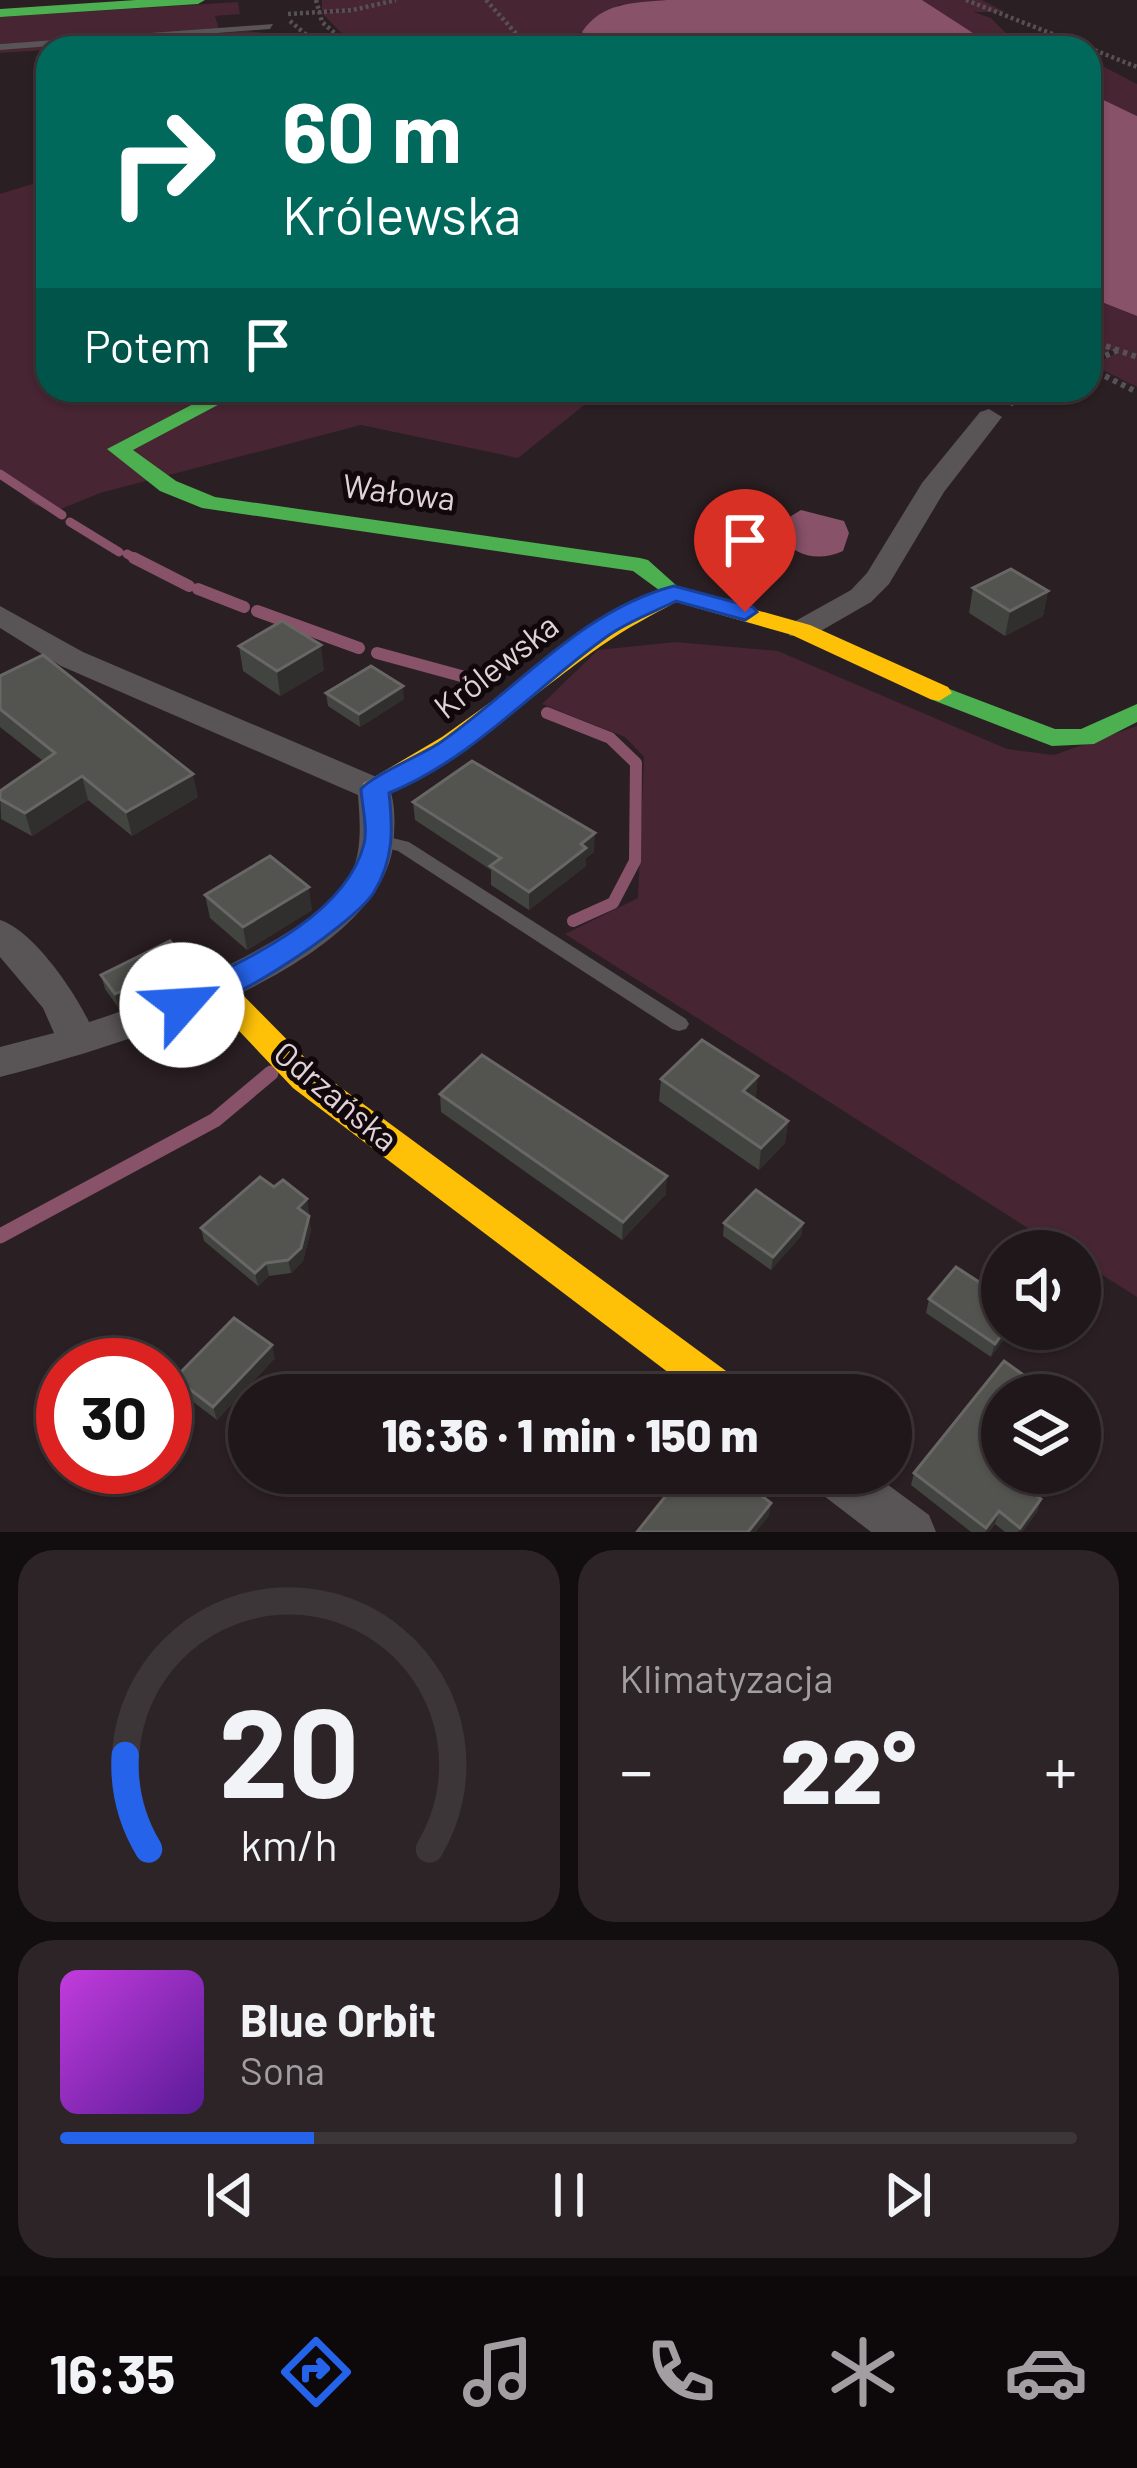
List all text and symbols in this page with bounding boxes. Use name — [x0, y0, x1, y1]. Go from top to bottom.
text: 60 m — [282, 79, 462, 180]
icon: right — [84, 84, 240, 240]
text: Królewska — [282, 181, 521, 246]
icon: arrive — [235, 312, 301, 378]
text: Potem — [84, 318, 211, 372]
street label: Wałowa — [341, 464, 458, 518]
pin — [694, 489, 796, 612]
icon: arrive — [712, 507, 778, 573]
street label: Królewska — [425, 604, 565, 726]
position arrow — [119, 942, 245, 1068]
street label: Odrzańska — [267, 1032, 407, 1158]
map controls — [981, 1230, 1101, 1494]
button: sound — [981, 1230, 1101, 1350]
speed limit sign: 30 — [36, 1338, 192, 1494]
button: layers — [981, 1374, 1101, 1494]
text: 16:36 · 1 min · 150 m — [382, 1407, 758, 1461]
text: Klimatyzacja — [620, 1654, 834, 1701]
text: 20 — [218, 1673, 359, 1823]
text: 22° — [780, 1714, 916, 1822]
text: − — [620, 1729, 653, 1808]
text: + — [1044, 1729, 1077, 1808]
text: km/h — [240, 1818, 337, 1870]
text: Blue Orbit — [240, 1992, 436, 2046]
text: Sona — [240, 2046, 325, 2093]
icon: previous — [197, 2162, 263, 2228]
icon: pause — [536, 2162, 602, 2228]
icon: next — [875, 2162, 941, 2228]
icon: directions — [274, 2330, 358, 2414]
icon: music — [456, 2330, 540, 2414]
icon: phone — [639, 2330, 723, 2414]
icon: climate — [821, 2330, 905, 2414]
icon: car — [1004, 2330, 1088, 2414]
text: 16:35 — [49, 2340, 175, 2405]

